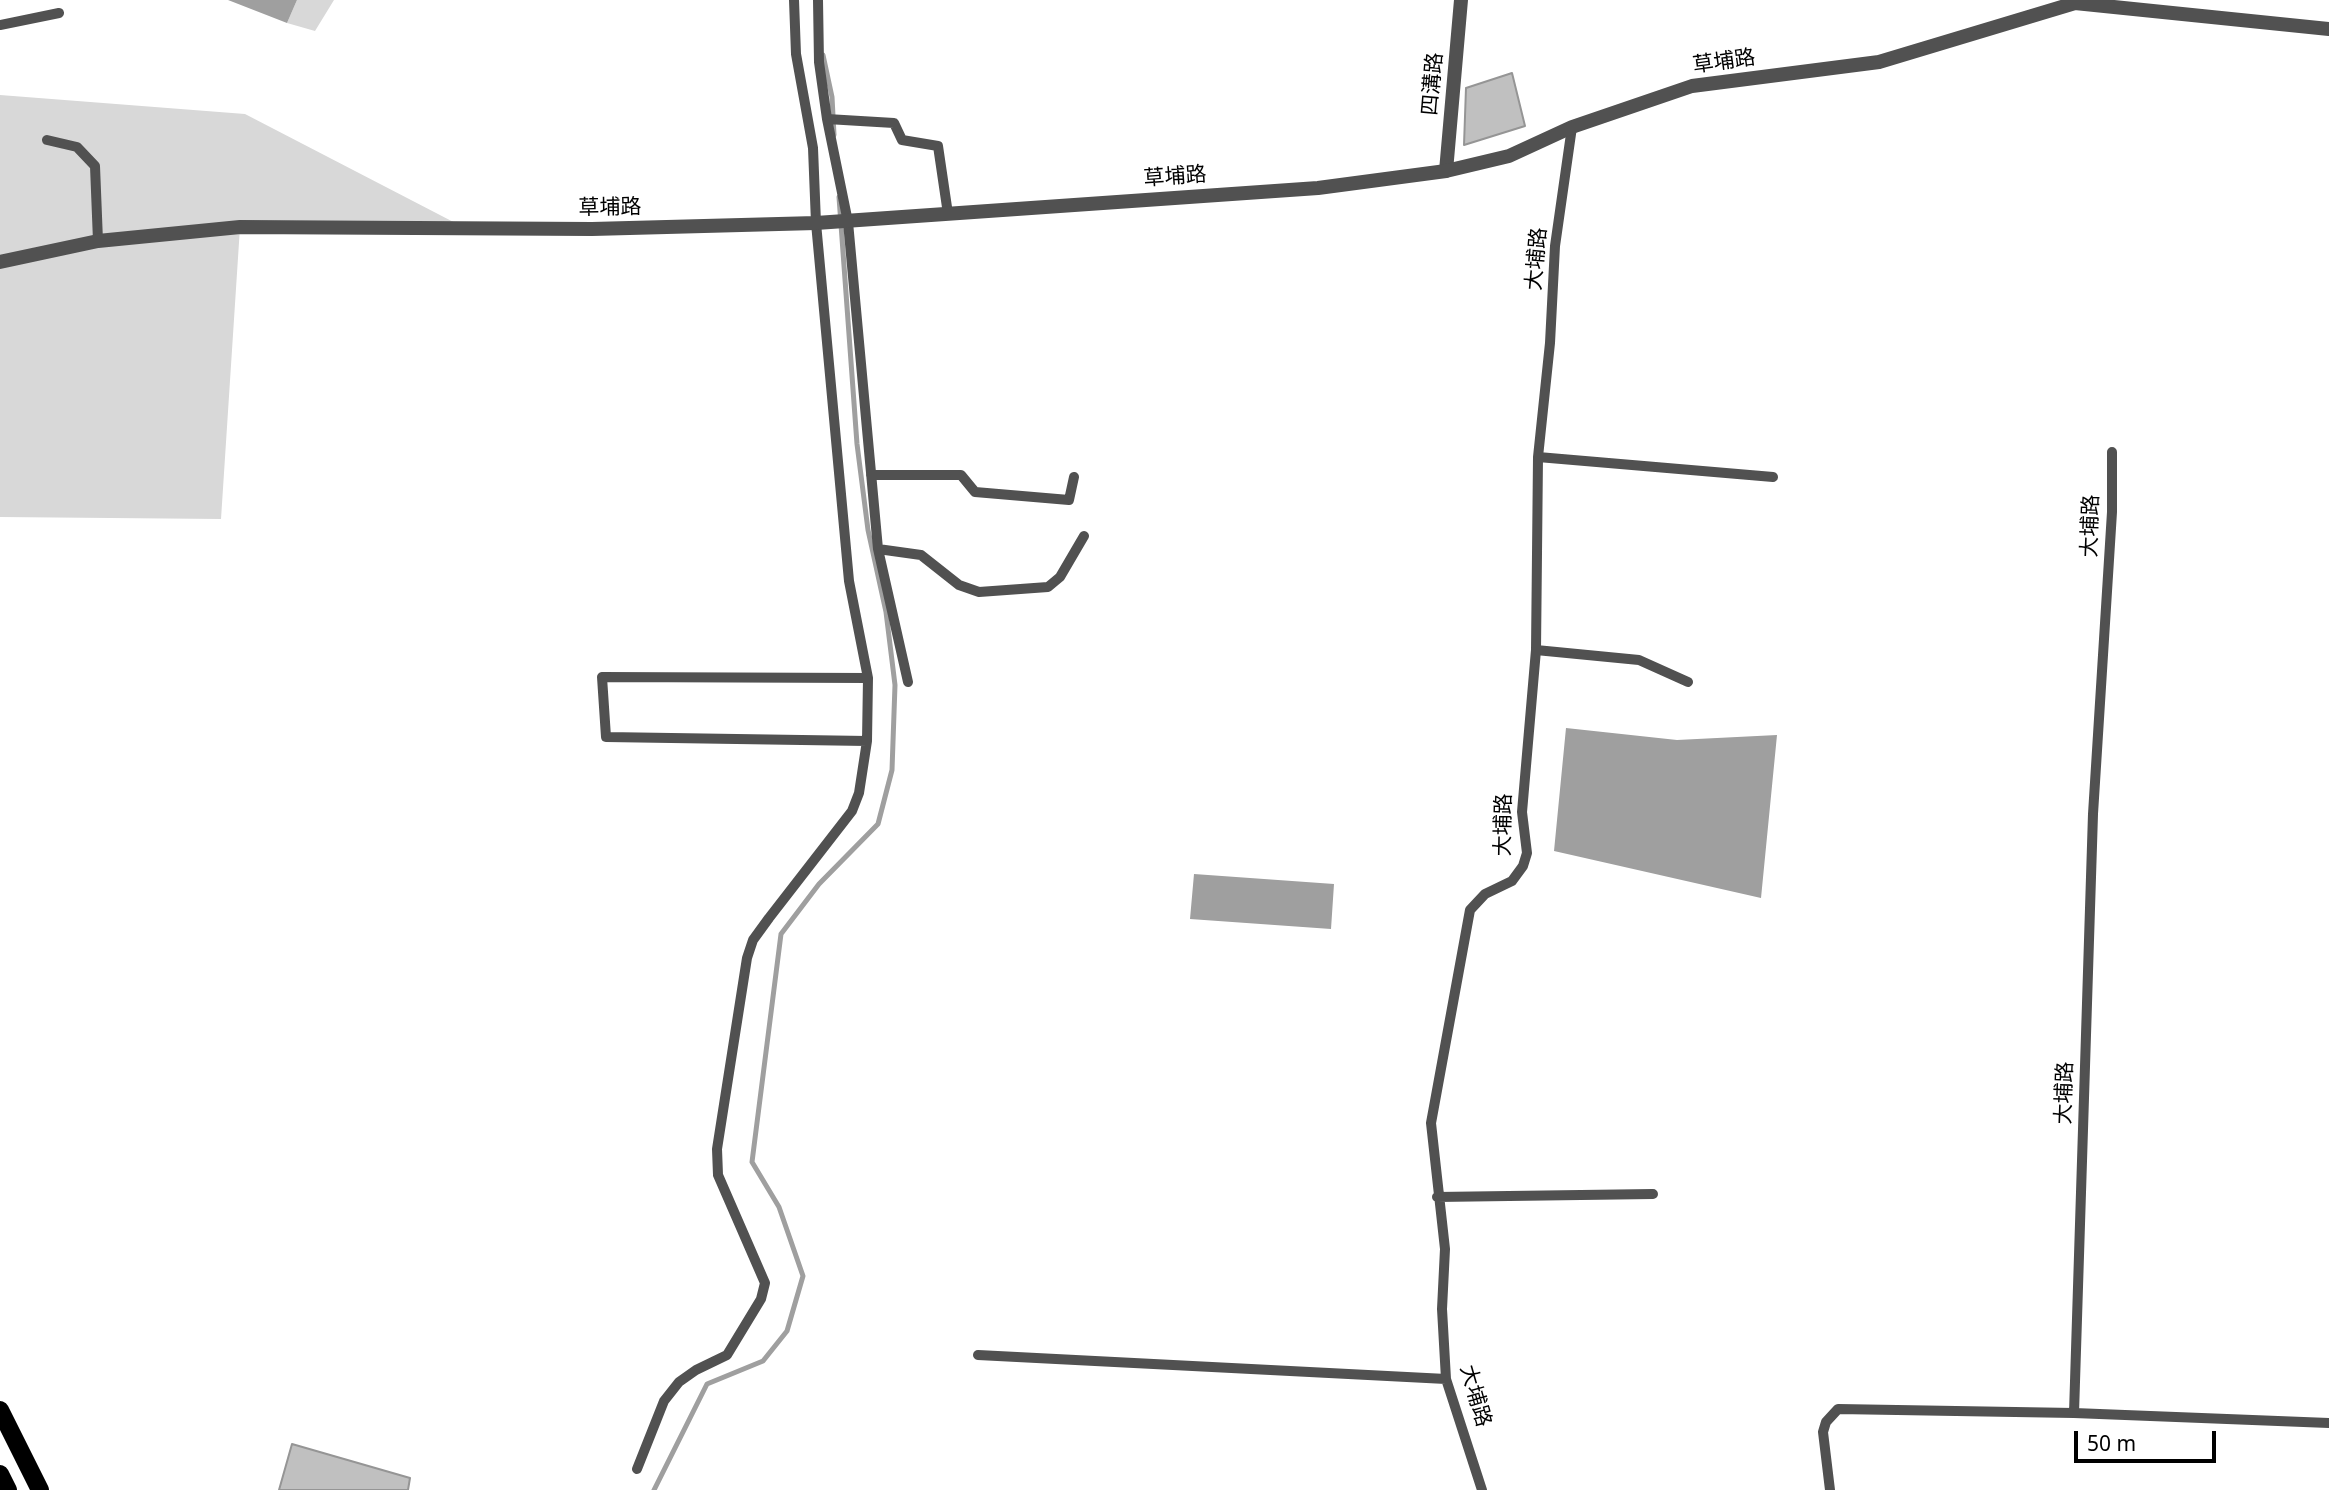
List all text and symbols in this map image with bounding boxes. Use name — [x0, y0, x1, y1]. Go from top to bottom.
street label: 草埔路 — [1691, 45, 1757, 79]
street label: 四溝路 — [1418, 52, 1448, 116]
street label: 草埔路 — [1143, 162, 1207, 192]
street label: 草埔路 — [578, 195, 642, 221]
street label: 大埔路 — [1522, 227, 1552, 291]
street label: 大埔路 — [2077, 494, 2105, 558]
street label: 大埔路 — [1491, 793, 1517, 857]
street label: 大埔路 — [2051, 1061, 2079, 1125]
street label: 大埔路 — [1454, 1362, 1496, 1430]
scale bar — [2077, 1416, 2219, 1460]
text: 50 m — [2087, 1429, 2136, 1457]

